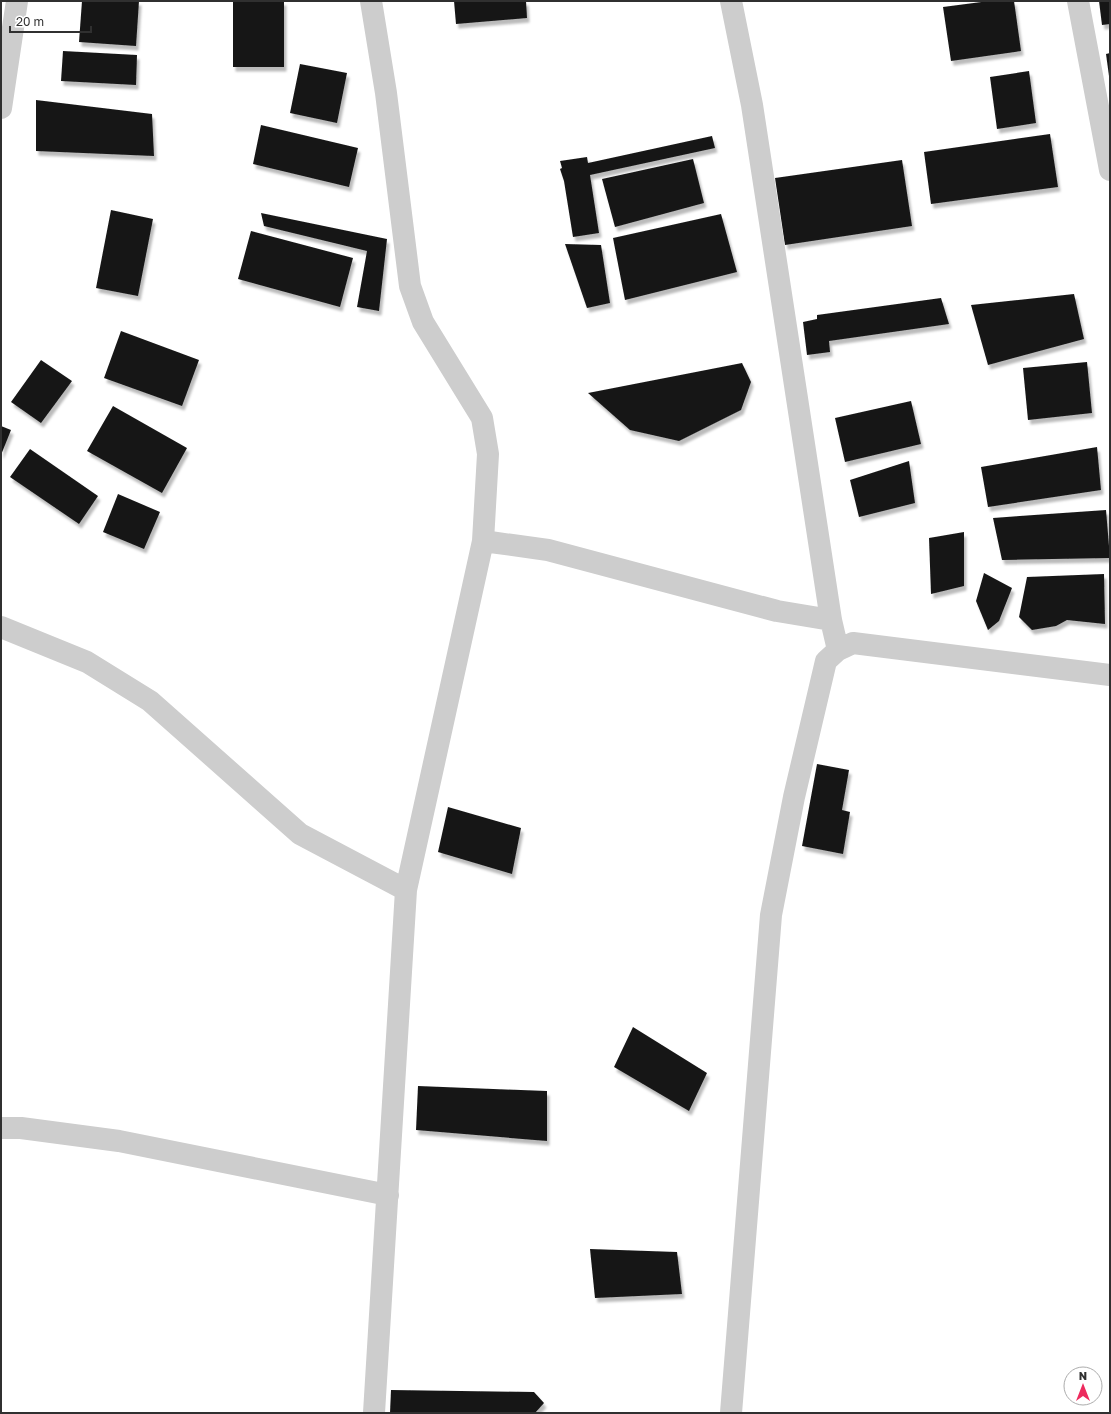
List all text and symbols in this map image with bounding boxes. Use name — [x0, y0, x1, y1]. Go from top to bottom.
scale bar — [10, 8, 91, 34]
text: 20 m — [16, 14, 44, 29]
north arrow — [1063, 1366, 1103, 1406]
text: N — [1079, 1369, 1087, 1382]

